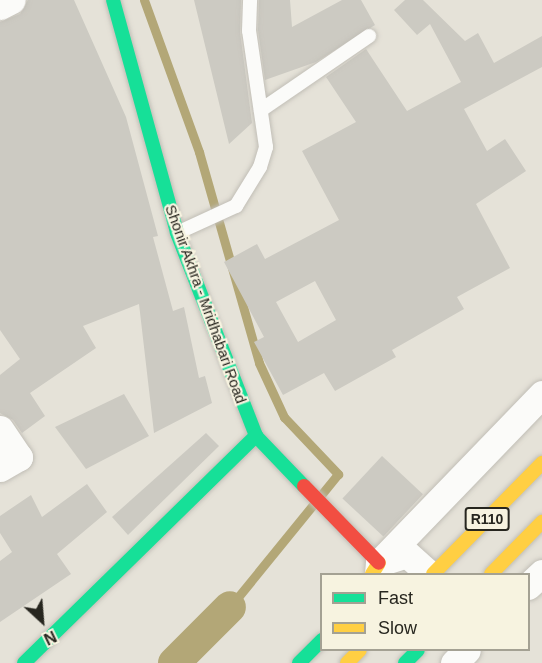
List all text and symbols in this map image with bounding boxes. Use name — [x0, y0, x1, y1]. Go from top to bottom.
street label: Shonir Akhra - Mridhabari Road — [161, 202, 251, 406]
road number: R110 — [464, 508, 510, 530]
legend — [320, 573, 530, 651]
text: Fast — [378, 588, 413, 608]
north arrow — [12, 591, 72, 651]
text: Slow — [378, 618, 417, 638]
text: N — [41, 627, 59, 648]

